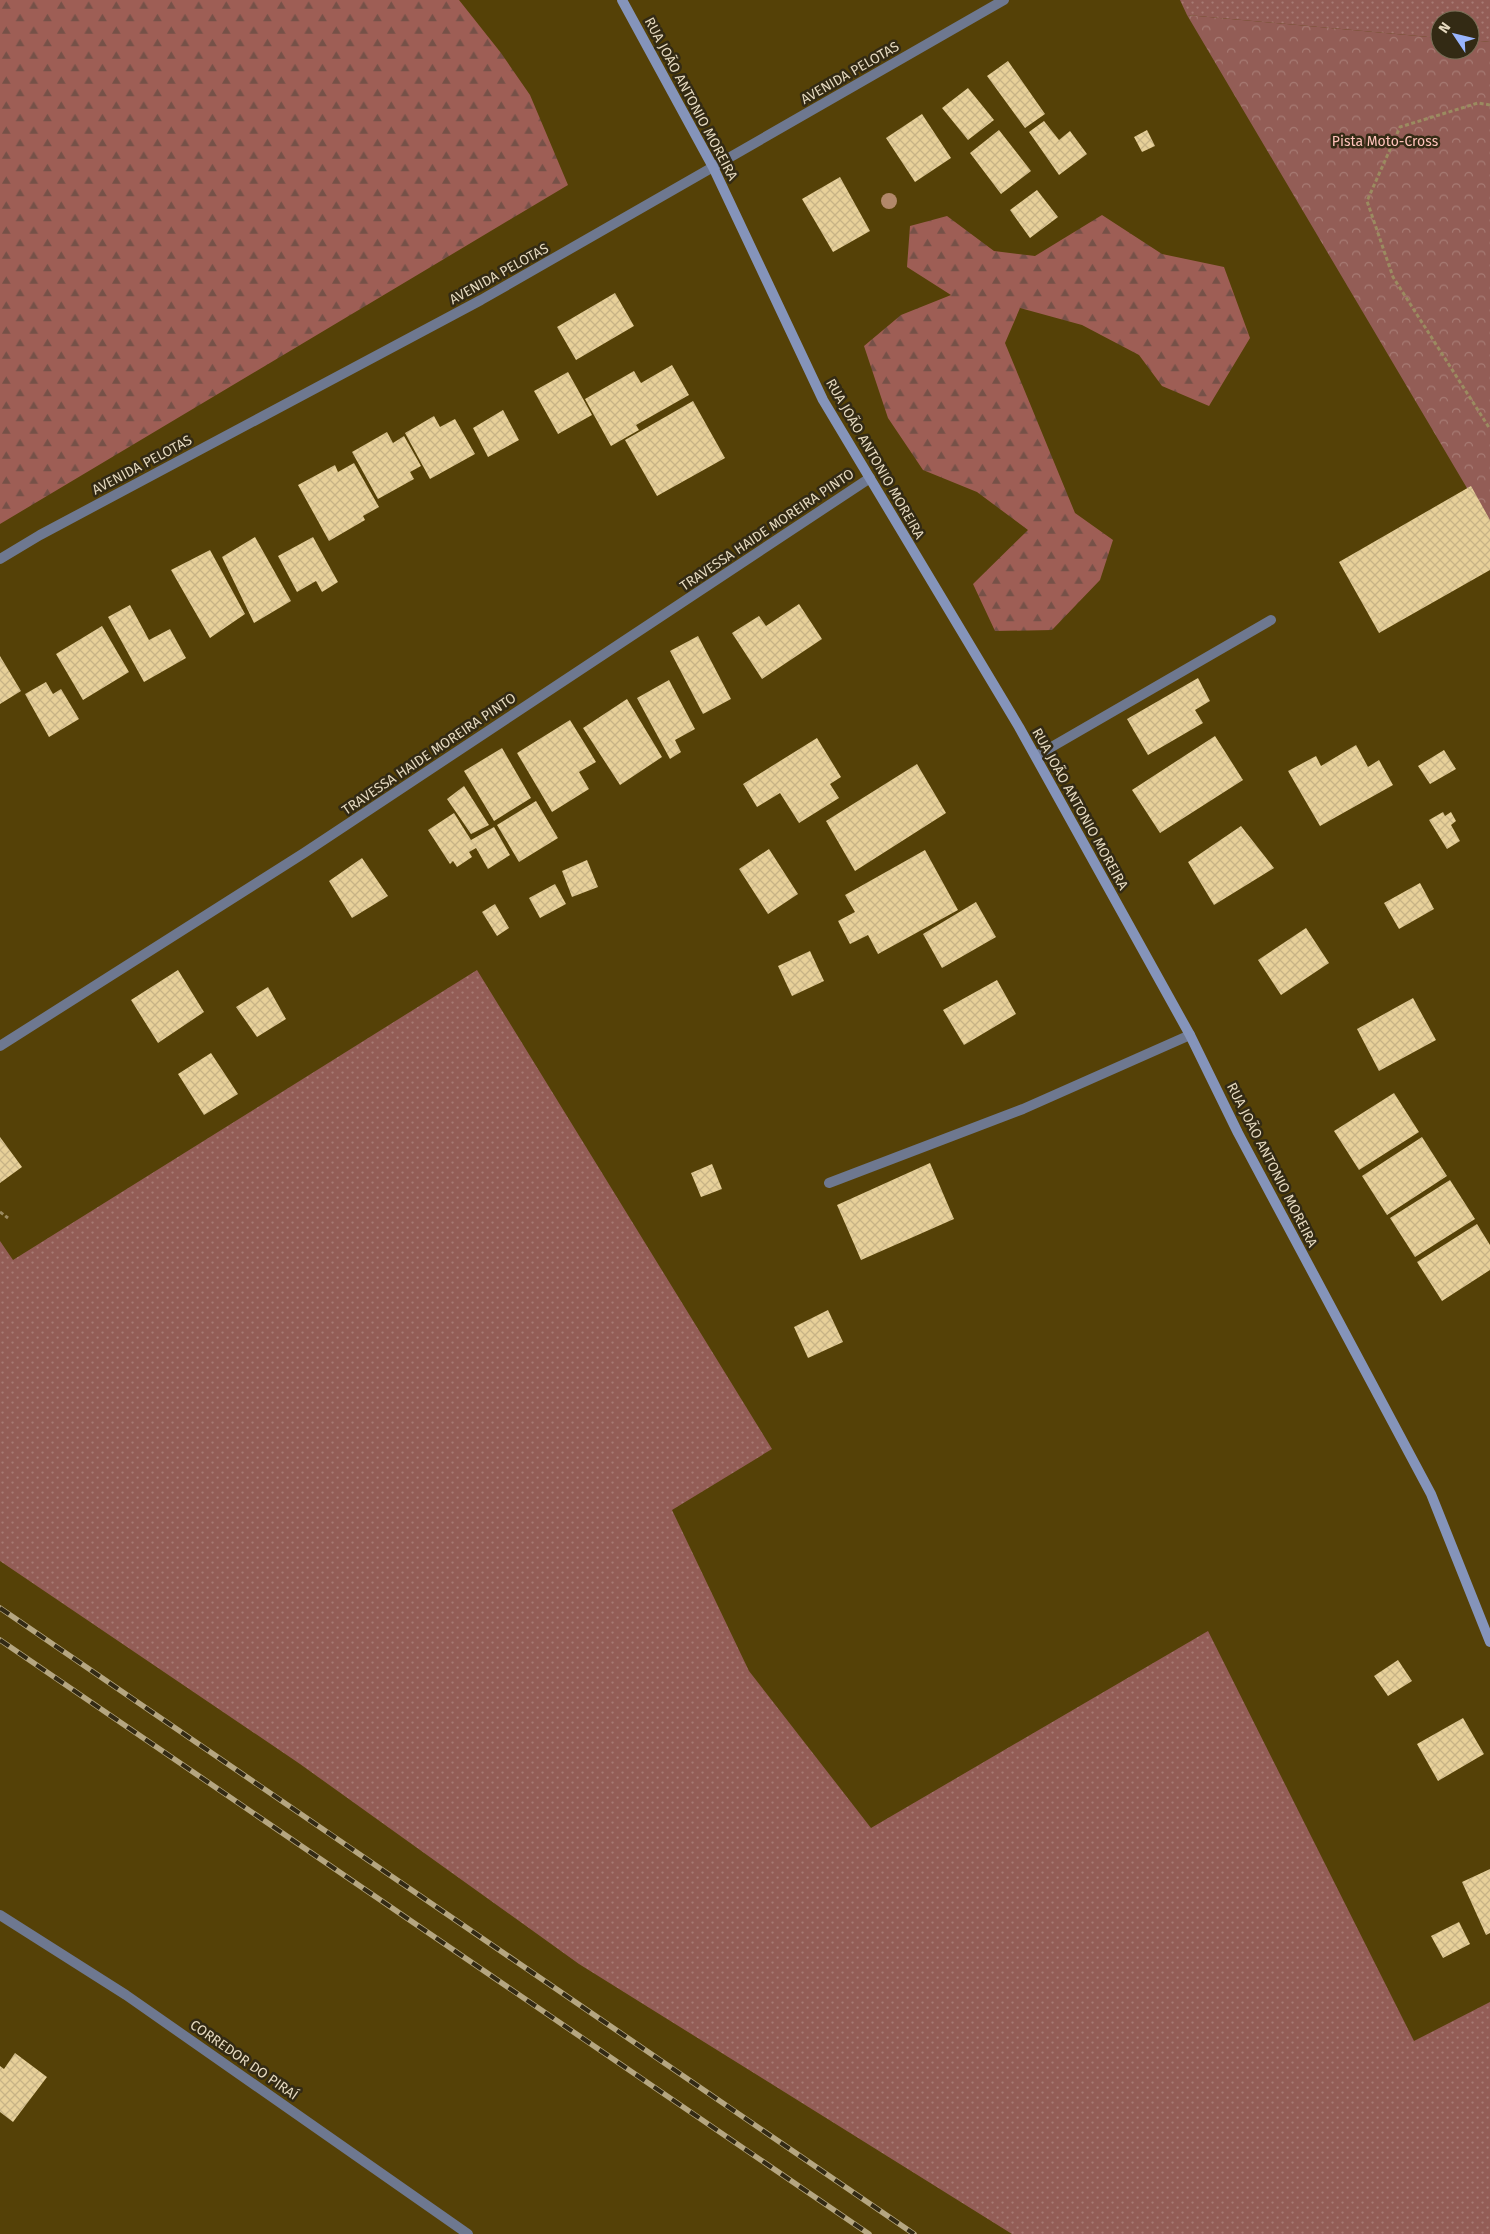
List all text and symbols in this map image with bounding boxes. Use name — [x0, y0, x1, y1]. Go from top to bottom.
north arrow — [1430, 10, 1480, 60]
street label: RUA JOÃO ANTONIO MOREIRA — [641, 14, 741, 184]
text: N — [1435, 19, 1454, 37]
street label: AVENIDA PELOTAS — [798, 38, 903, 108]
park label: Pista Moto-Cross — [1332, 133, 1439, 150]
street label: AVENIDA PELOTAS — [446, 240, 552, 308]
street label: RUA JOÃO ANTONIO MOREIRA — [822, 376, 928, 542]
street label: AVENIDA PELOTAS — [89, 431, 195, 499]
street label: TRAVESSA HAIDE MOREIRA PINTO — [677, 465, 857, 595]
street label: TRAVESSA HAIDE MOREIRA PINTO — [339, 689, 519, 819]
street label: RUA JOÃO ANTONIO MOREIRA — [1028, 725, 1132, 893]
street label: RUA JOÃO ANTONIO MOREIRA — [1223, 1080, 1321, 1250]
street label: CORREDOR DO PIRAÍ — [187, 2016, 302, 2104]

